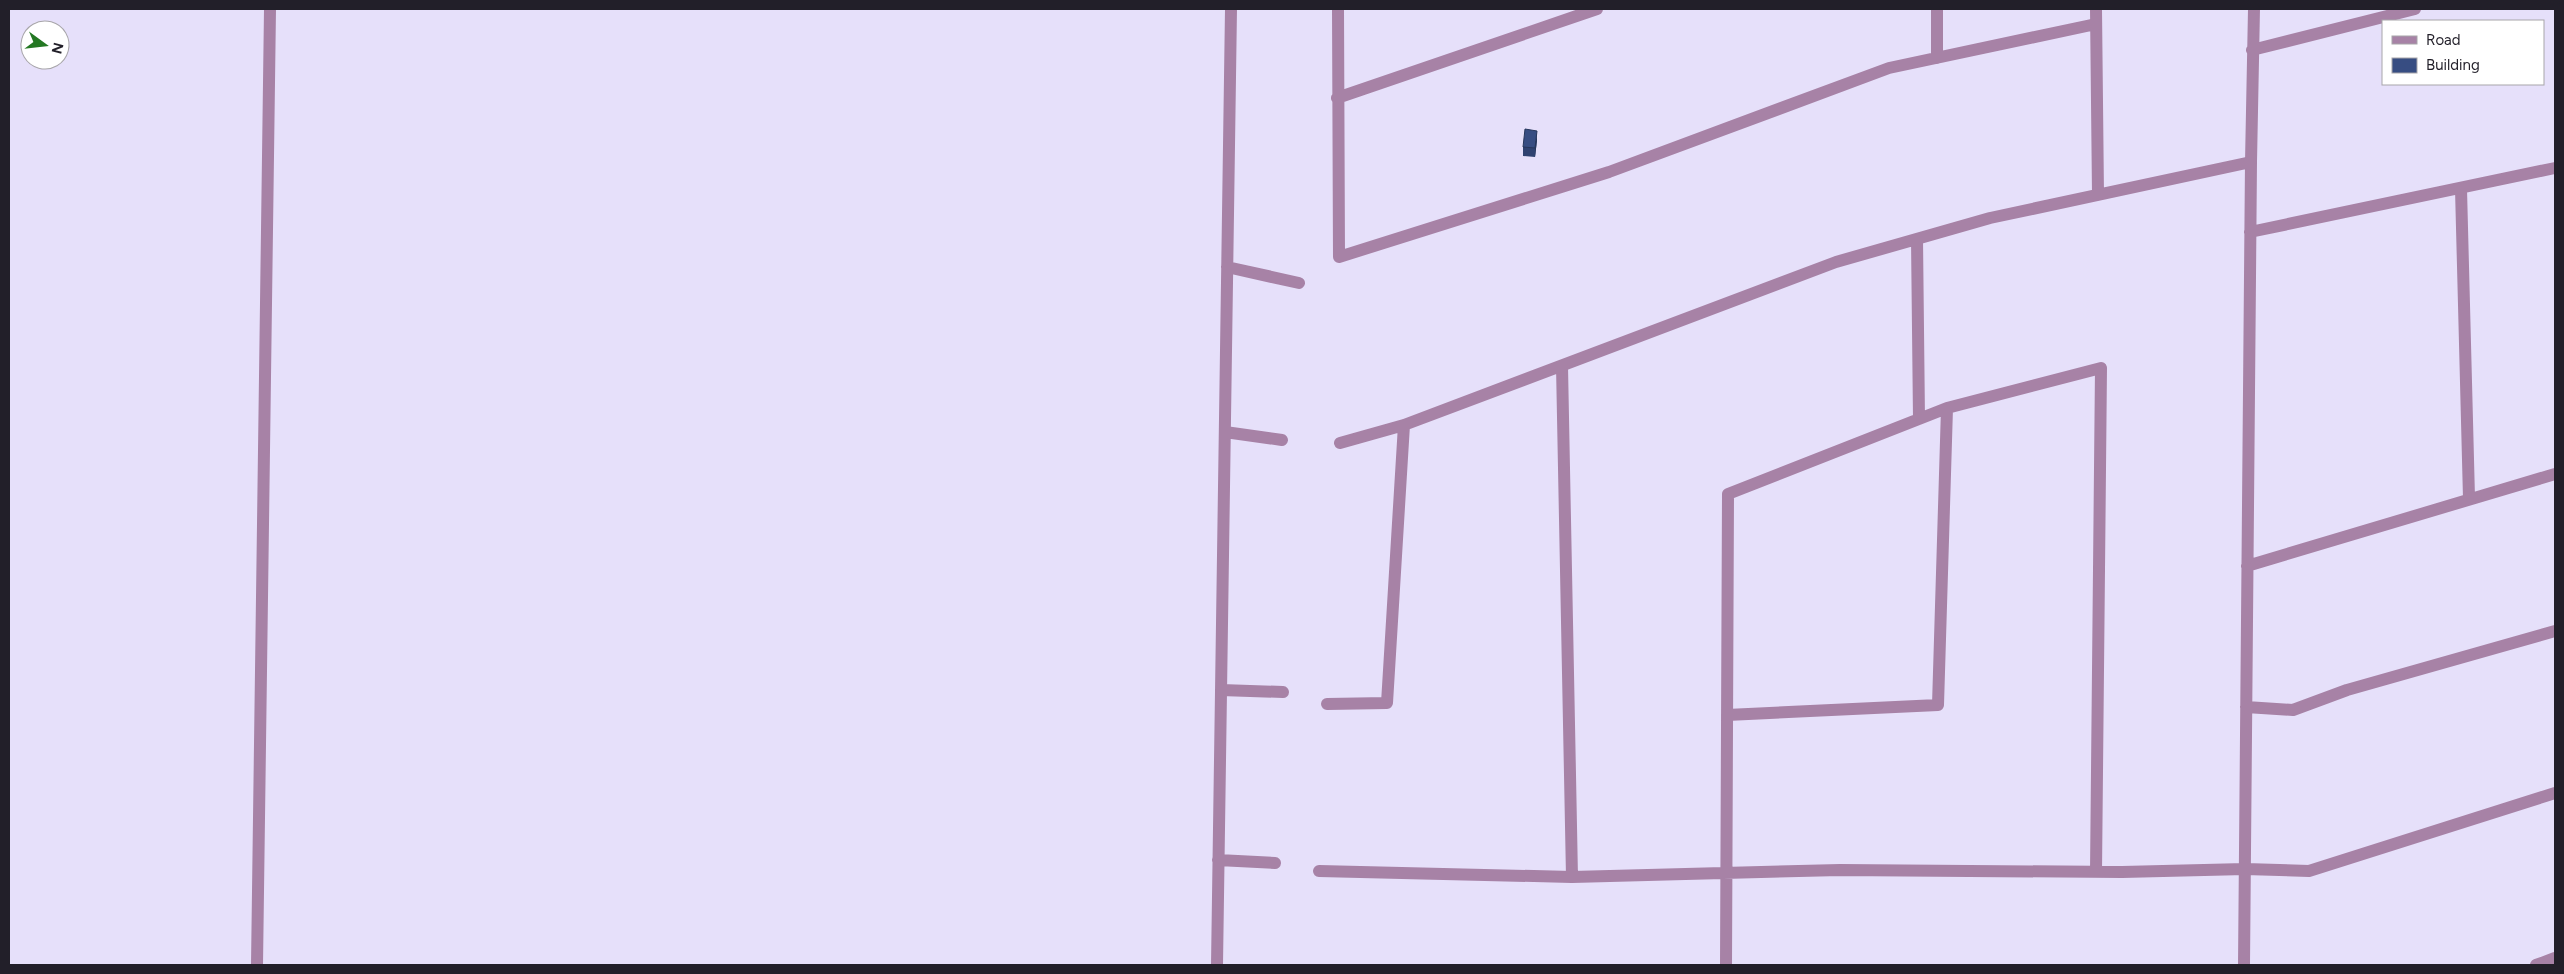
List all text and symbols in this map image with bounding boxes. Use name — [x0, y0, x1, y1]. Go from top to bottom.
north arrow — [20, 20, 70, 70]
legend — [2382, 20, 2544, 85]
text: Road — [2426, 31, 2461, 49]
text: N — [47, 41, 67, 56]
text: Building — [2426, 56, 2480, 74]

